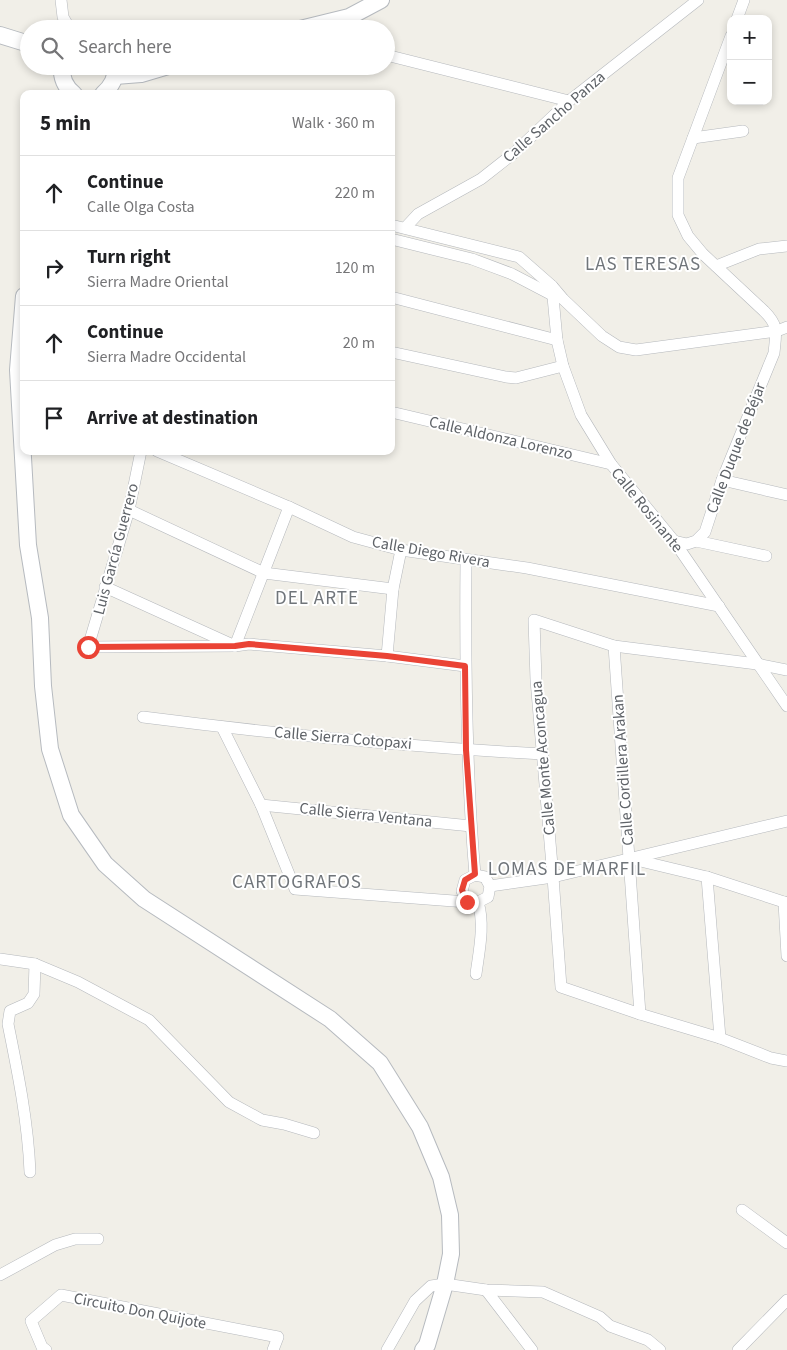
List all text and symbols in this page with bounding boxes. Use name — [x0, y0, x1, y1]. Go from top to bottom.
map controls — [727, 15, 772, 105]
button: + — [727, 15, 772, 60]
search box — [20, 20, 395, 75]
icon: search — [38, 34, 66, 62]
text: Search here — [78, 34, 172, 61]
button: − — [727, 60, 772, 105]
street label: Calle Sancho Panza — [498, 66, 610, 168]
text: 5 min — [40, 108, 91, 138]
text: Walk · 360 m — [292, 112, 375, 134]
text: Continue — [87, 169, 164, 196]
icon: ahead — [40, 179, 68, 207]
text: 220 m — [335, 182, 375, 204]
text: Calle Olga Costa — [87, 196, 195, 218]
text: Turn right — [87, 244, 171, 271]
district label: LAS TERESAS — [585, 251, 701, 278]
icon: right — [40, 254, 68, 282]
text: 120 m — [335, 257, 375, 279]
text: Sierra Madre Oriental — [87, 271, 229, 293]
text: Continue — [87, 319, 164, 346]
icon: ahead — [40, 329, 68, 357]
text: 20 m — [343, 332, 375, 354]
text: Sierra Madre Occidental — [87, 346, 246, 368]
street label: Calle Duque de Béjar — [701, 379, 771, 517]
icon: arrive — [40, 404, 68, 432]
text: Arrive at destination — [87, 405, 258, 432]
street label: Calle Aldonza Lorenzo — [427, 411, 575, 465]
street label: Calle Rosinante — [606, 463, 688, 557]
street label: Luis García Guerrero — [88, 481, 144, 617]
street label: Calle Diego Rivera — [370, 531, 492, 573]
district label: DEL ARTE — [275, 585, 359, 612]
route start — [77, 636, 100, 659]
street label: Calle Monte Aconcagua — [525, 680, 561, 836]
street label: Calle Cordillera Arakan — [607, 694, 639, 846]
street label: Calle Sierra Cotopaxi — [273, 721, 413, 755]
street label: Calle Sierra Ventana — [298, 797, 434, 833]
district label: LOMAS DE MARFIL — [488, 856, 646, 883]
district label: CARTOGRAFOS — [232, 869, 362, 896]
route end — [456, 891, 479, 914]
street label: Circuito Don Quijote — [72, 1287, 208, 1335]

